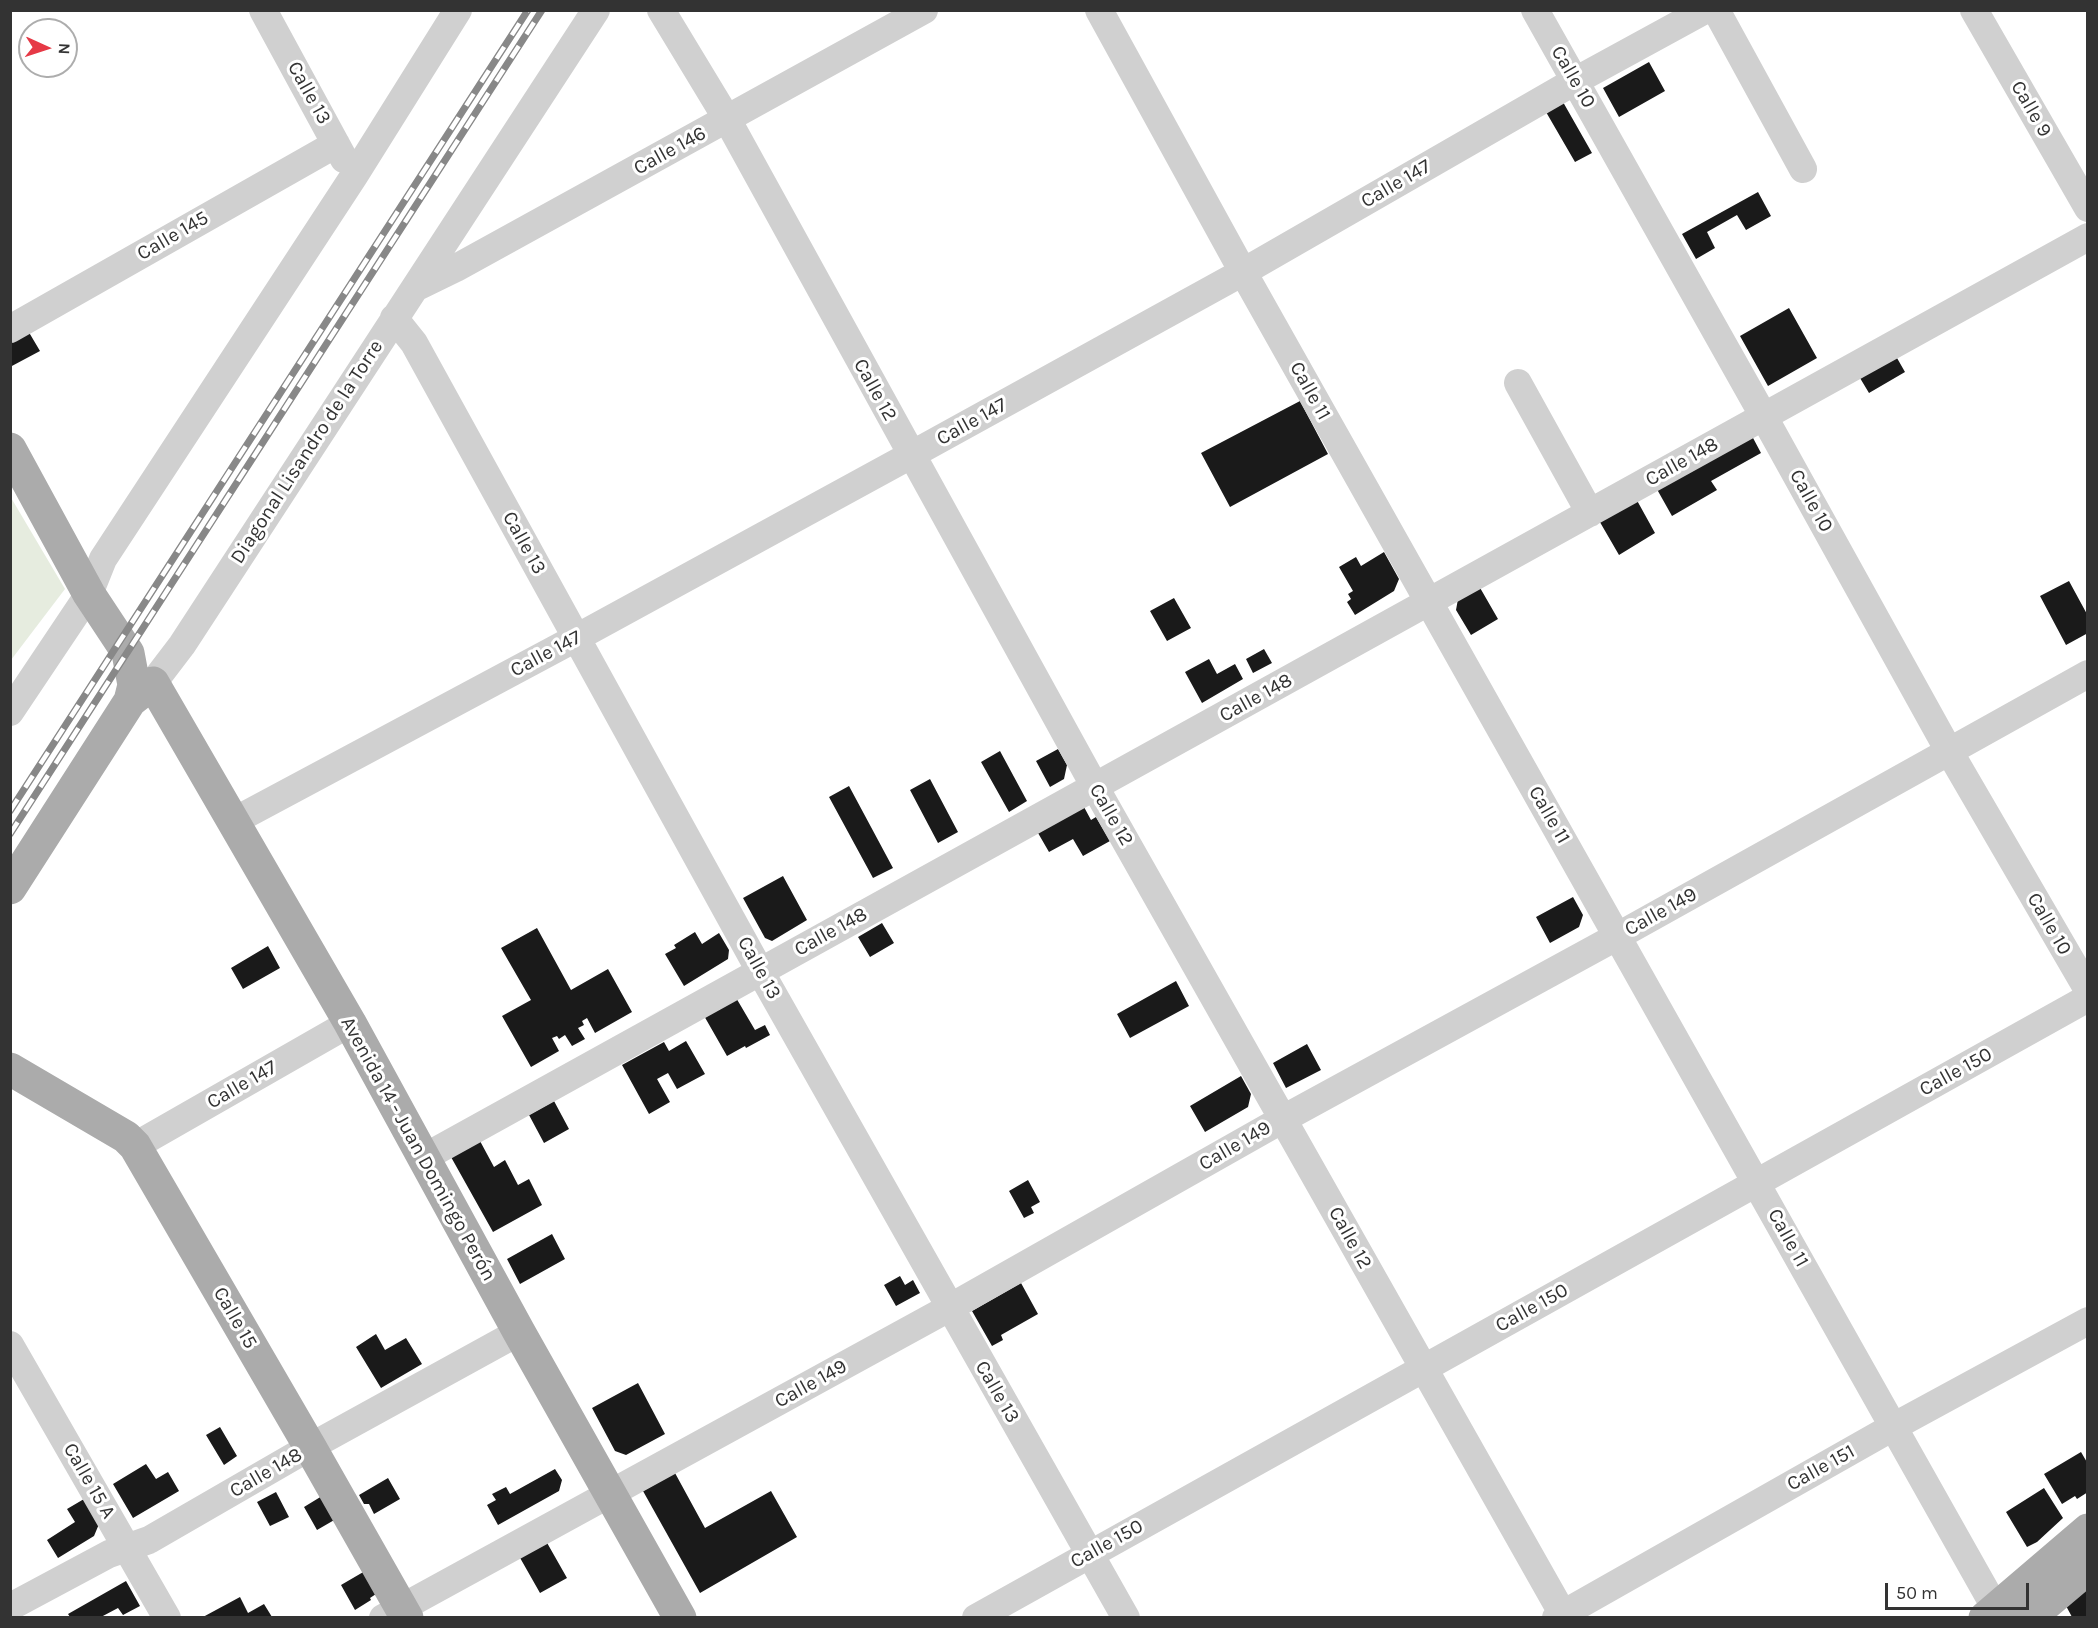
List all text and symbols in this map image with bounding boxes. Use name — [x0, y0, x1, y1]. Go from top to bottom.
north arrow — [18, 18, 78, 78]
street label: Calle 10 — [1546, 42, 1600, 112]
text: N — [55, 43, 74, 55]
street label: Calle 13 — [282, 57, 336, 129]
street label: Calle 9 — [2005, 77, 2057, 141]
street label: Calle 146 — [630, 121, 710, 181]
street label: Calle 147 — [1357, 154, 1435, 214]
street label: Calle 145 — [133, 206, 213, 266]
street label: Diagonal Lisandro de la Torre — [226, 336, 388, 568]
street label: Calle 12 — [848, 355, 902, 425]
street label: Calle 11 — [1284, 358, 1336, 424]
street label: Calle 147 — [933, 393, 1011, 451]
street label: Calle 148 — [1641, 432, 1723, 492]
street label: Calle 10 — [1784, 465, 1838, 537]
street label: Calle 13 — [497, 507, 551, 579]
street label: Calle 147 — [507, 625, 585, 683]
street label: Calle 148 — [1215, 668, 1297, 728]
street label: Calle 12 — [1084, 780, 1138, 850]
street label: Calle 11 — [1523, 782, 1575, 848]
street label: Calle 149 — [1621, 882, 1701, 942]
street label: Calle 10 — [2022, 889, 2076, 959]
street label: Calle 148 — [790, 902, 872, 962]
street label: Calle 13 — [732, 932, 786, 1004]
street label: Avenida 14 - Juan Domingo Perón — [335, 1013, 501, 1285]
street label: Calle 150 — [1916, 1042, 1996, 1102]
street label: Calle 147 — [203, 1055, 281, 1115]
street label: Calle 149 — [1195, 1116, 1275, 1176]
street label: Calle 12 — [1323, 1203, 1377, 1273]
street label: Calle 11 — [1762, 1205, 1814, 1271]
street label: Calle 150 — [1492, 1278, 1572, 1338]
street label: Calle 15 — [208, 1283, 262, 1353]
street label: Calle 149 — [771, 1354, 851, 1414]
street label: Calle 13 — [970, 1357, 1024, 1427]
street label: Calle 15 A — [58, 1439, 120, 1523]
street label: Calle 151 — [1783, 1440, 1859, 1496]
street label: Calle 148 — [226, 1443, 306, 1503]
street label: Calle 150 — [1067, 1514, 1147, 1574]
scale bar — [1888, 1571, 2032, 1609]
text: 50 m — [1896, 1582, 1938, 1604]

